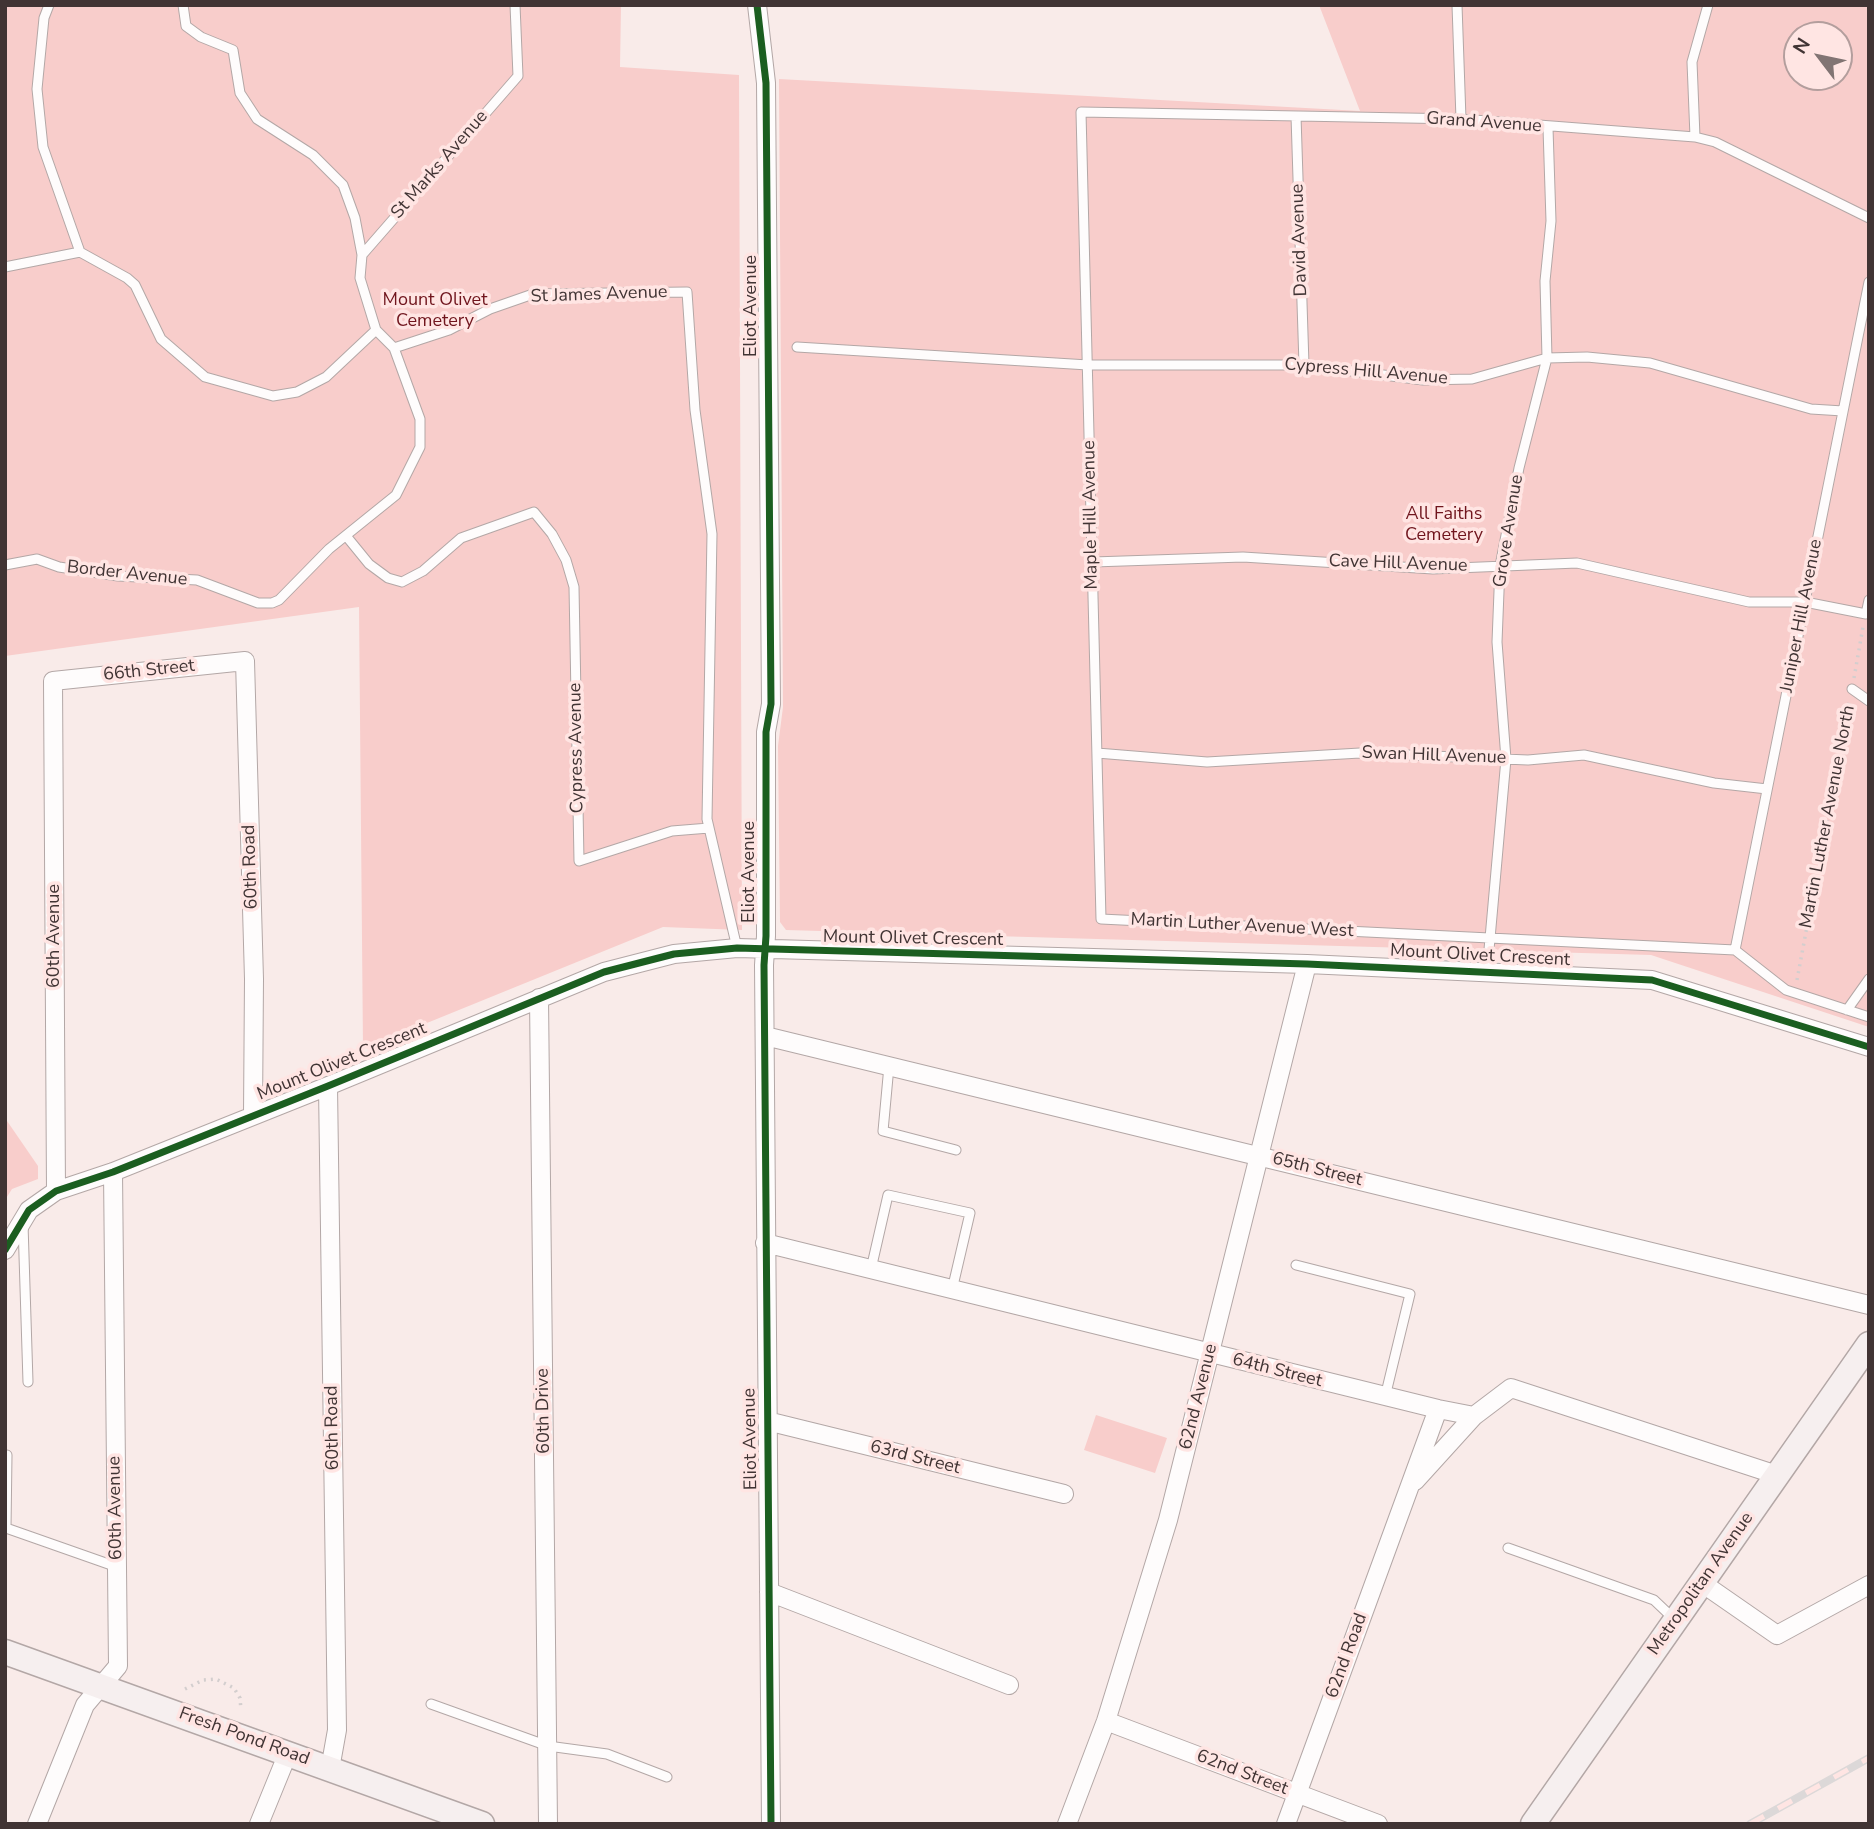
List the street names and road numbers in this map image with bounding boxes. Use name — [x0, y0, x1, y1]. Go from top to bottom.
street label: St Marks Avenue — [387, 106, 493, 224]
street label: Grand Avenue — [1426, 108, 1542, 138]
street label: David Avenue — [1287, 183, 1313, 297]
street label: Eliot Avenue — [741, 255, 763, 357]
street label: St James Avenue — [530, 282, 668, 308]
street label: Cypress Hill Avenue — [1284, 354, 1448, 390]
street label: Maple Hill Avenue — [1079, 440, 1103, 590]
street label: Grove Avenue — [1489, 473, 1529, 589]
street label: Juniper Hill Avenue — [1777, 537, 1827, 695]
street label: Cave Hill Avenue — [1328, 551, 1468, 577]
street label: Border Avenue — [66, 557, 188, 591]
street label: 66th Street — [102, 655, 196, 687]
street label: Cypress Avenue — [565, 683, 589, 813]
street label: Martin Luther Avenue North — [1796, 704, 1860, 930]
street label: Swan Hill Avenue — [1361, 743, 1507, 769]
street label: Eliot Avenue — [739, 821, 761, 923]
street label: 60th Road — [239, 824, 263, 910]
street label: 60th Avenue — [44, 884, 66, 988]
street label: Martin Luther Avenue West — [1130, 909, 1354, 943]
street label: Mount Olivet Crescent — [823, 927, 1003, 951]
street label: Mount Olivet Crescent — [1389, 940, 1571, 972]
street label: Mount Olivet Crescent — [254, 1018, 430, 1106]
street label: 65th Street — [1270, 1148, 1364, 1192]
street label: 62nd Avenue — [1175, 1342, 1223, 1452]
street label: 64th Street — [1230, 1349, 1324, 1393]
street label: 60th Drive — [532, 1368, 556, 1454]
street label: 60th Road — [321, 1386, 345, 1470]
street label: Eliot Avenue — [739, 1388, 763, 1490]
street label: 63rd Street — [868, 1436, 962, 1480]
street label: 60th Avenue — [104, 1456, 128, 1560]
street label: Metropolitan Avenue — [1644, 1508, 1758, 1660]
street label: 62nd Road — [1322, 1611, 1372, 1701]
street label: Fresh Pond Road — [176, 1703, 312, 1771]
street label: 62nd Street — [1193, 1746, 1291, 1800]

